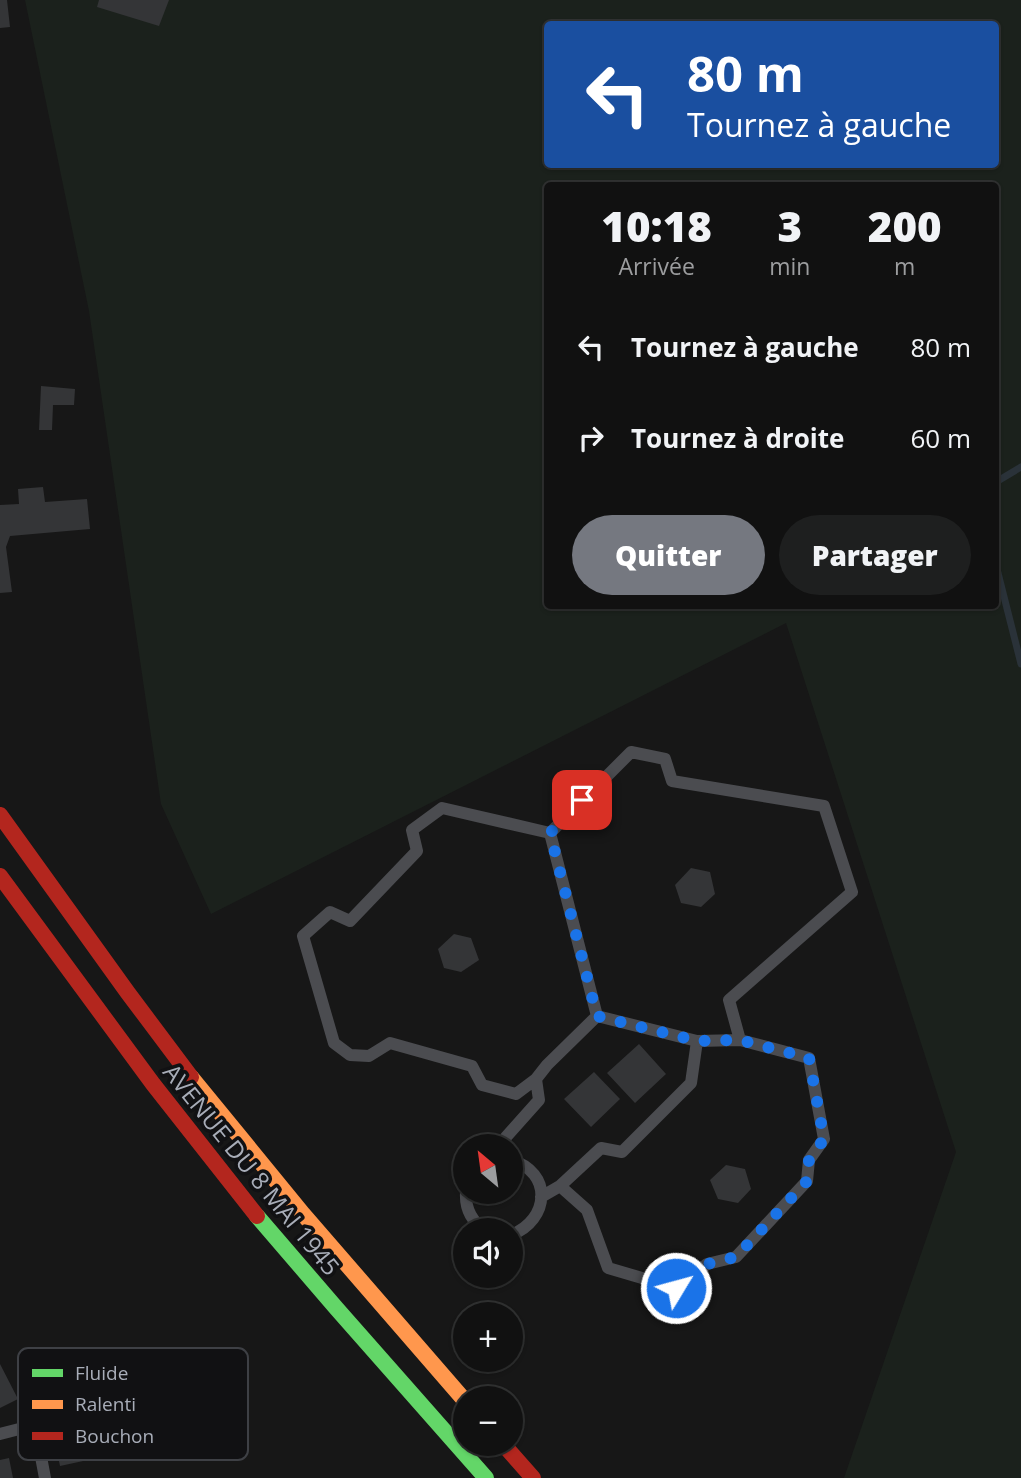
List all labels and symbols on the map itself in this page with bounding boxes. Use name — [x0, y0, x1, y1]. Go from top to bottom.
pin — [552, 770, 612, 830]
street label: AVENUE DU 8 MAI 1945 — [156, 1056, 348, 1282]
north arrow — [453, 1134, 523, 1204]
position arrow — [639, 1251, 713, 1325]
legend — [18, 1348, 248, 1460]
text: Fluide — [75, 1360, 128, 1386]
text: Ralenti — [75, 1391, 136, 1417]
text: Bouchon — [75, 1423, 154, 1449]

